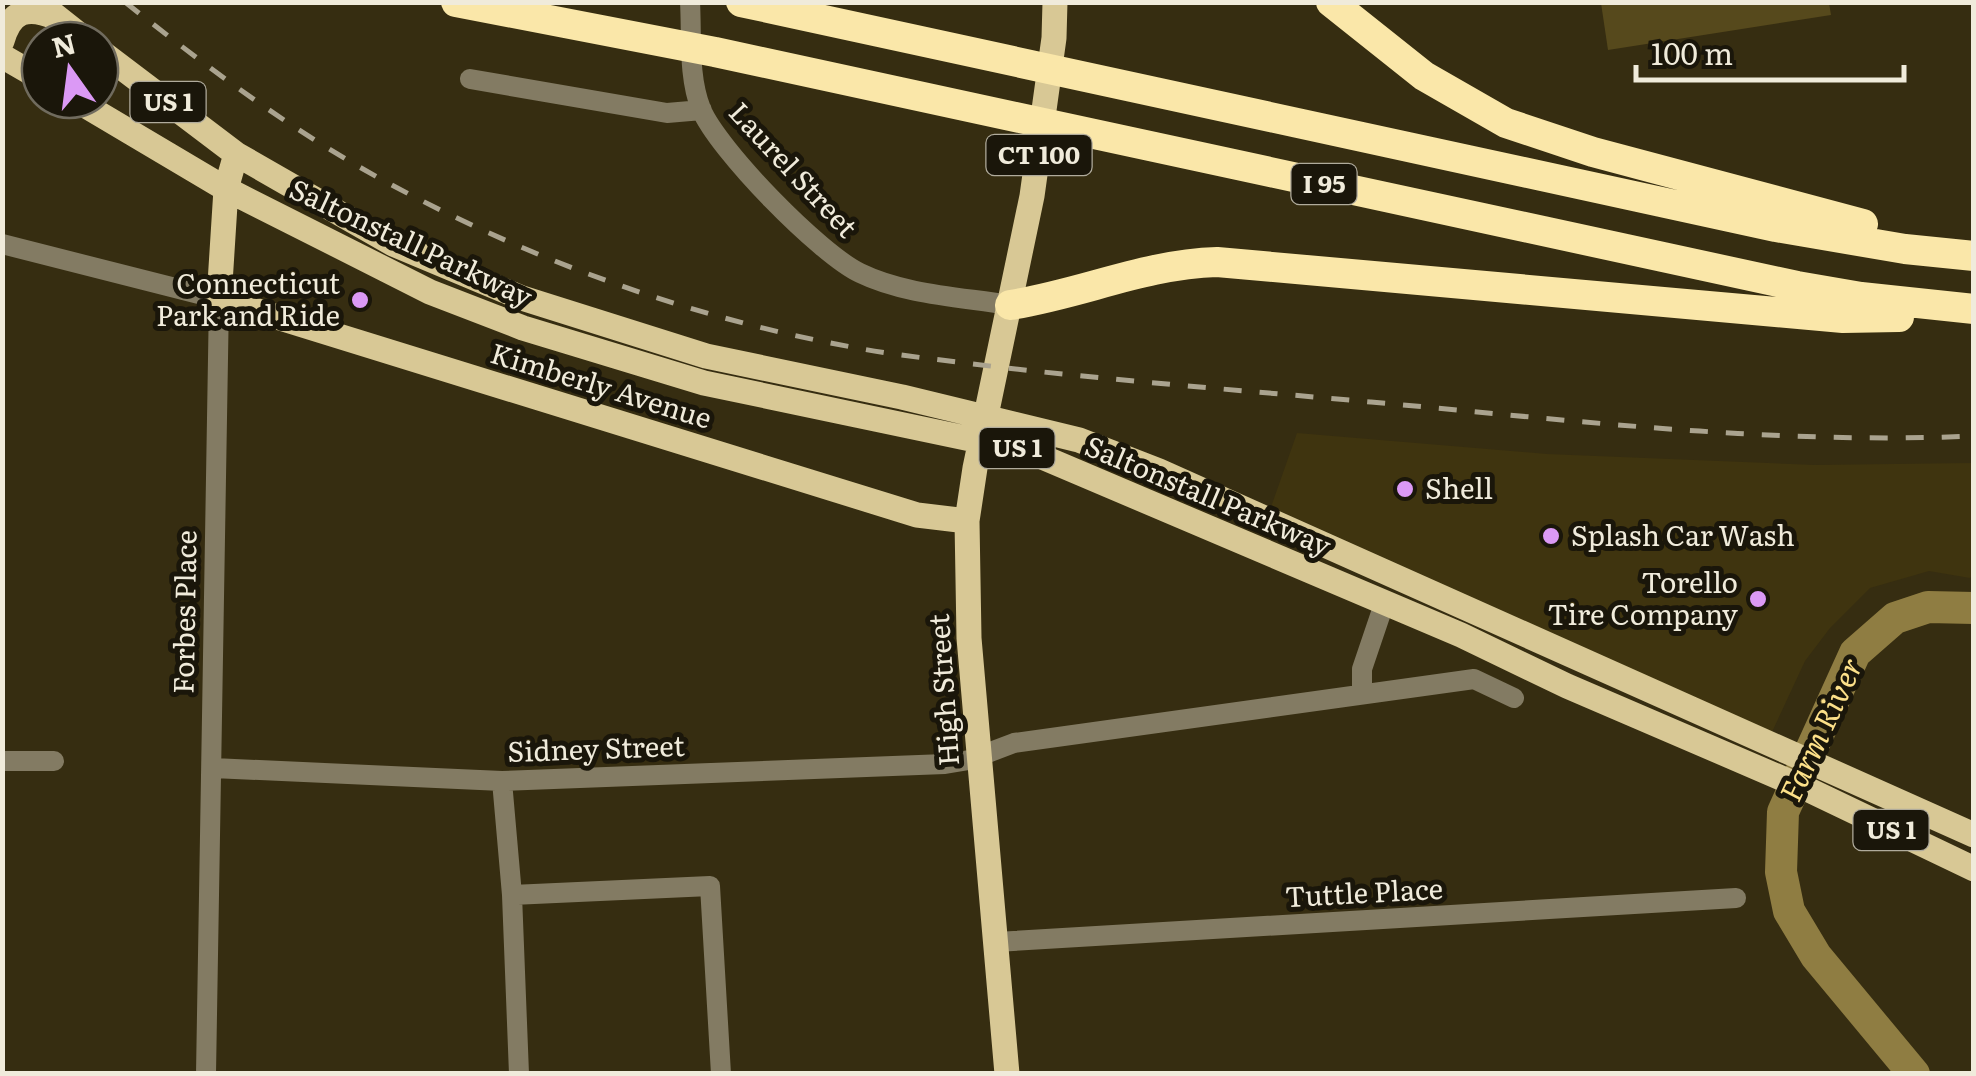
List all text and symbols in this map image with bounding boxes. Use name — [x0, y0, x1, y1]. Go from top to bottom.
north arrow — [20, 20, 120, 120]
scale bar — [1636, 20, 1904, 82]
text: N — [47, 21, 80, 67]
text: 100 m — [1651, 30, 1733, 74]
road number: US 1 — [130, 82, 206, 122]
street label: Laurel Street — [720, 91, 869, 246]
road number: CT 100 — [986, 135, 1092, 175]
road number: I 95 — [1292, 164, 1356, 204]
street label: Saltonstall Parkway — [284, 166, 541, 316]
place label: Connecticut Park and Ride — [156, 261, 341, 335]
marker: Connecticut Park and Ride — [349, 289, 371, 311]
street label: Kimberly Avenue — [486, 331, 717, 438]
street label: Saltonstall Parkway — [1079, 423, 1339, 565]
road number: US 1 — [980, 428, 1054, 468]
place label: Shell — [1425, 466, 1493, 508]
marker: Shell — [1394, 478, 1416, 500]
place label: Splash Car Wash — [1571, 513, 1795, 555]
marker: Splash Car Wash — [1540, 525, 1562, 547]
street label: Forbes Place — [161, 530, 205, 694]
place label: Torello Tire Company — [1547, 560, 1739, 634]
marker: Torello Tire Company — [1747, 588, 1769, 610]
street label: High Street — [916, 612, 968, 768]
water label: Farm River — [1767, 650, 1872, 808]
street label: Sidney Street — [507, 723, 686, 771]
road number: US 1 — [1854, 810, 1928, 850]
street label: Tuttle Place — [1284, 866, 1444, 916]

